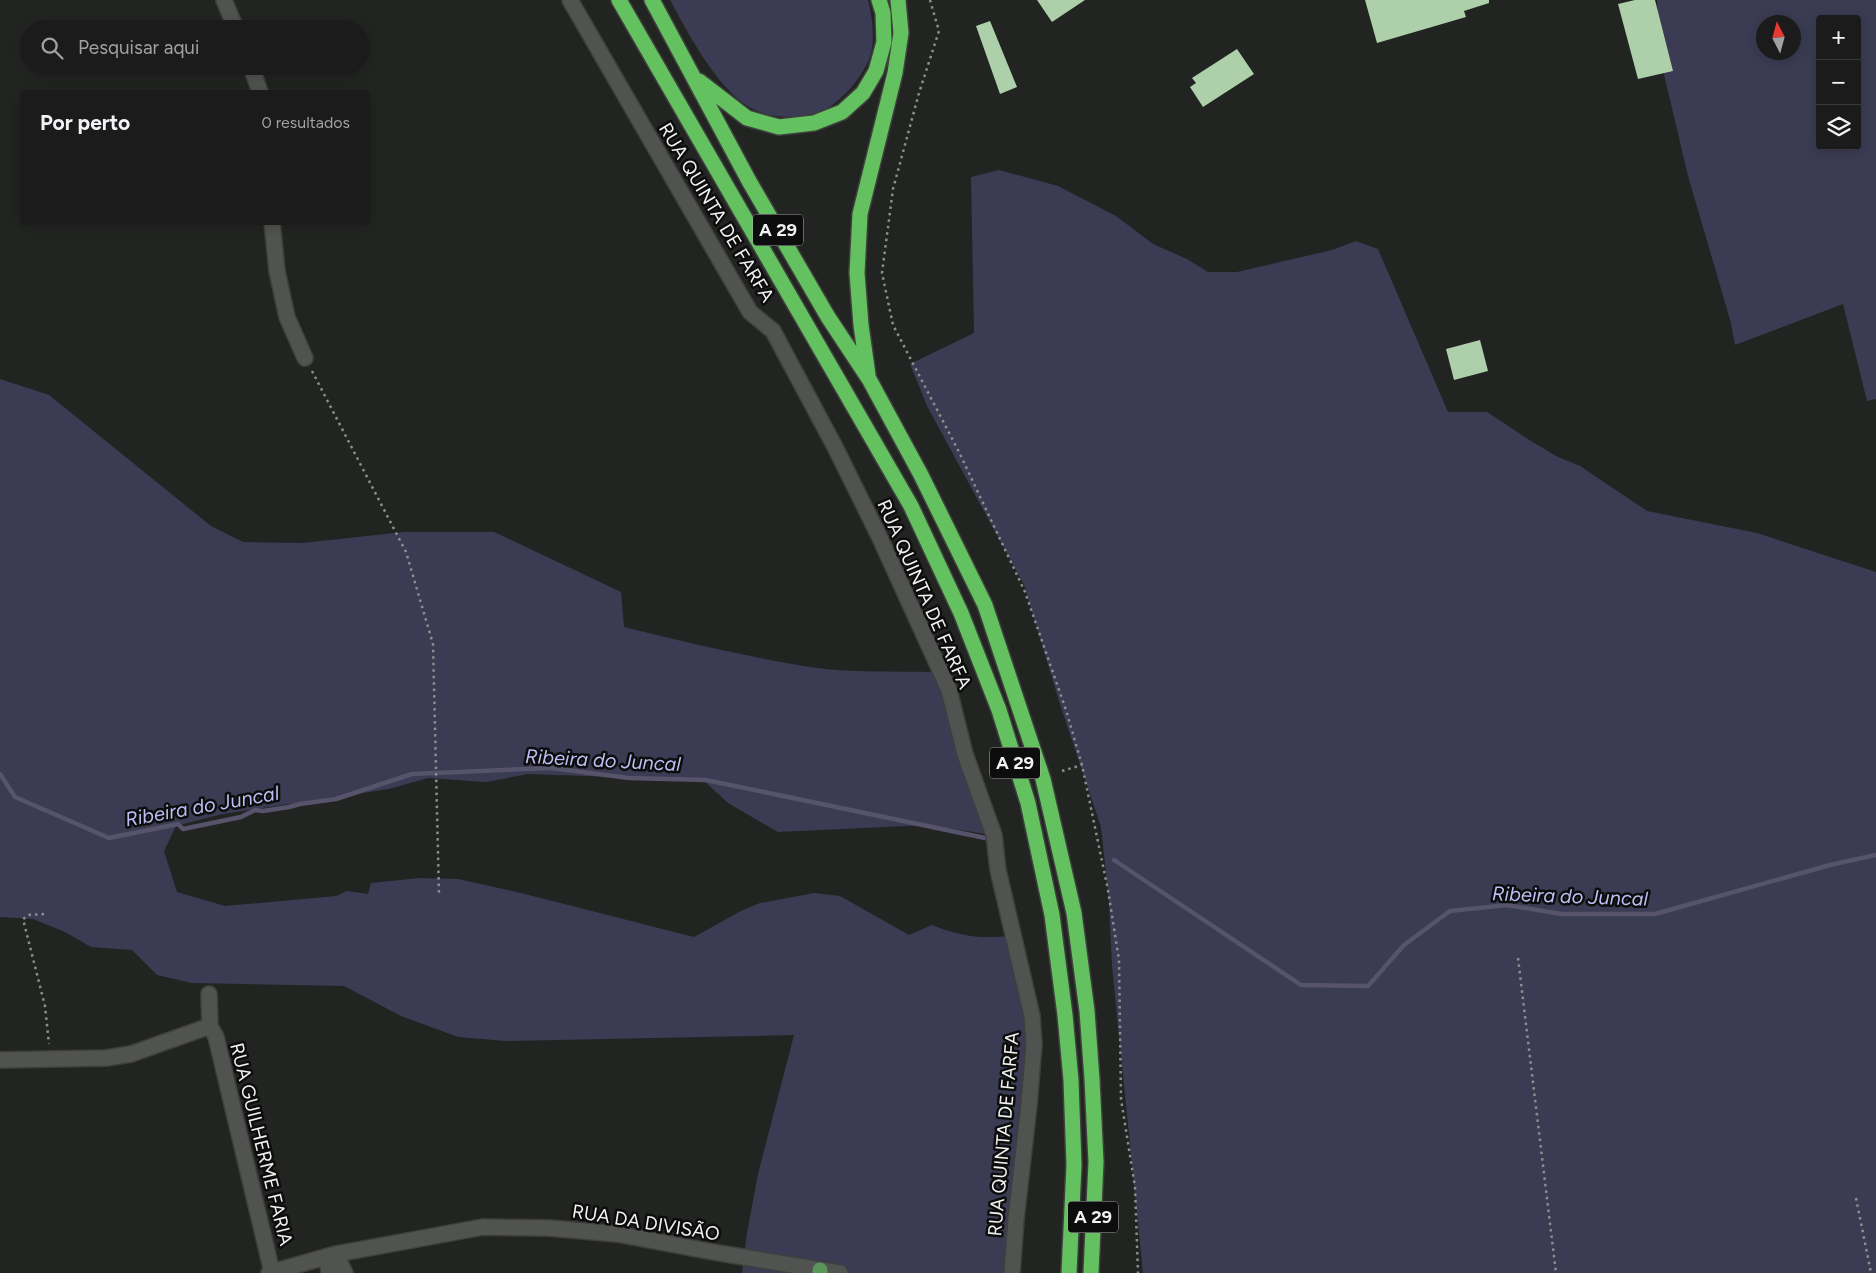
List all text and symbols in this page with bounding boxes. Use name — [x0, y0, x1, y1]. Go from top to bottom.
north arrow — [1756, 15, 1801, 60]
map controls — [1816, 15, 1861, 150]
button: + — [1816, 15, 1861, 60]
search box — [20, 20, 370, 75]
icon: search — [38, 34, 66, 62]
text: Pesquisar aqui — [78, 36, 199, 59]
button: − — [1816, 60, 1861, 105]
button: layers — [1816, 105, 1861, 150]
text: Por perto — [40, 110, 130, 135]
text: 0 resultados — [261, 113, 350, 132]
street label: RUA QUINTA DE FARFA — [654, 118, 779, 306]
road number: A 29 — [753, 214, 803, 246]
street label: RUA QUINTA DE FARFA — [872, 496, 977, 693]
water label: Ribeira do Juncal — [524, 744, 682, 776]
road number: A 29 — [990, 748, 1040, 778]
water label: Ribeira do Juncal — [123, 781, 281, 831]
water label: Ribeira do Juncal — [1492, 881, 1649, 911]
street label: RUA QUINTA DE FARFA — [983, 1031, 1024, 1237]
street label: RUA GUILHERME FARIA — [225, 1040, 298, 1248]
street label: RUA DA DIVISÃO — [570, 1199, 721, 1246]
road number: A 29 — [1068, 1202, 1118, 1232]

